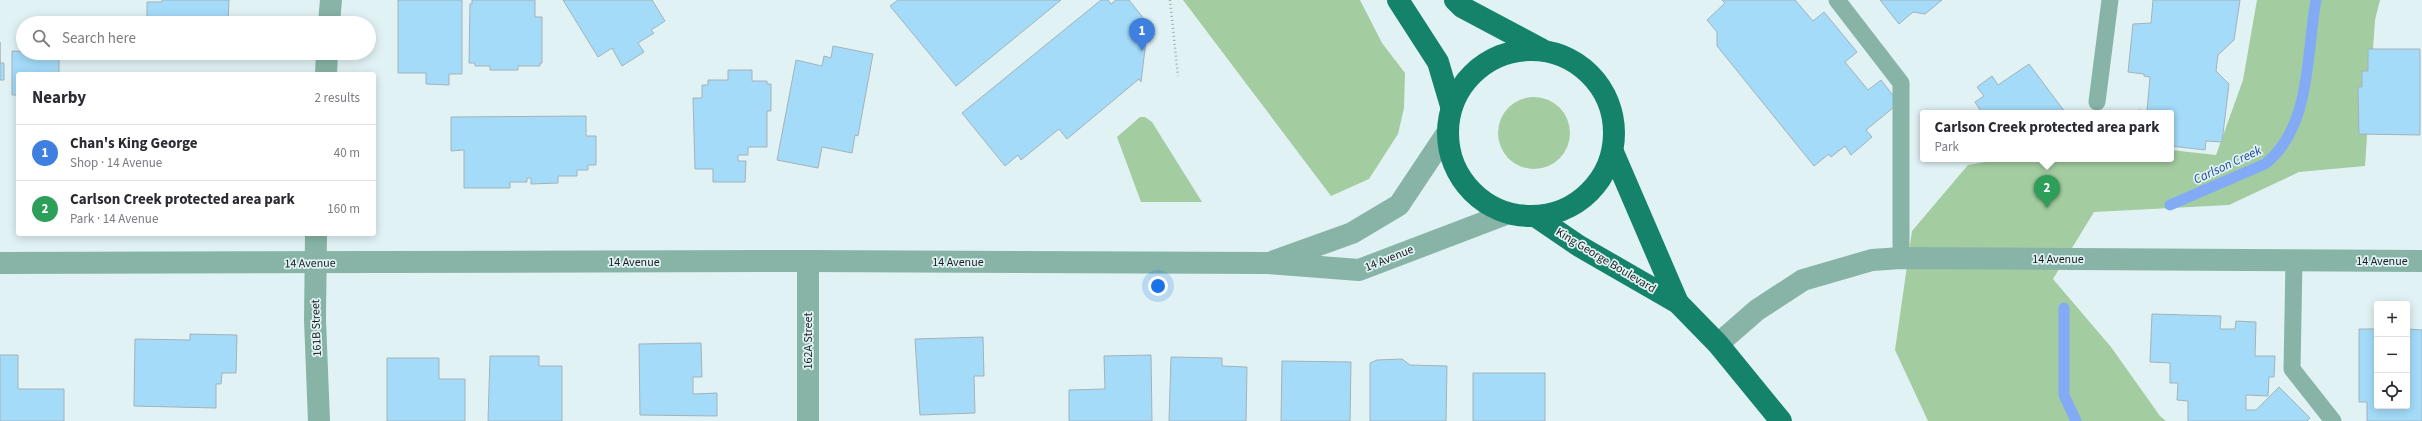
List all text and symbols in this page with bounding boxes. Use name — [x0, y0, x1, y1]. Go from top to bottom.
search box — [16, 16, 376, 60]
pin: 1 — [1129, 18, 1155, 51]
icon: search — [30, 27, 52, 49]
text: Search here — [62, 28, 136, 49]
text: Nearby — [32, 86, 86, 110]
text: 2 results — [315, 89, 360, 107]
popup — [1920, 110, 2174, 162]
text: Carlson Creek protected area park — [1935, 117, 2159, 138]
text: Chan's King George — [70, 133, 198, 154]
text: Park — [1935, 138, 1959, 156]
water label: Carlson Creek — [2190, 141, 2265, 189]
text: 1 — [42, 144, 48, 162]
text: 40 m — [334, 144, 360, 162]
text: Shop · 14 Avenue — [70, 154, 162, 172]
pin: 2 — [2034, 175, 2060, 208]
text: Carlson Creek protected area park — [70, 189, 295, 210]
text: 2 — [42, 200, 48, 218]
text: 160 m — [327, 200, 360, 218]
text: Park · 14 Avenue — [70, 210, 158, 228]
street label: King George Boulevard — [1552, 224, 1659, 297]
street label: 14 Avenue — [1362, 241, 1416, 276]
street label: 14 Avenue — [2032, 251, 2084, 268]
street label: 14 Avenue — [2356, 253, 2408, 270]
street label: 14 Avenue — [608, 254, 660, 271]
street label: 14 Avenue — [932, 254, 984, 271]
street label: 14 Avenue — [284, 255, 336, 272]
your location — [1148, 276, 1168, 296]
street label: 161B Street — [307, 299, 326, 357]
map controls — [2374, 301, 2410, 409]
button: + — [2374, 301, 2410, 337]
street label: 162A Street — [800, 313, 817, 369]
button: − — [2374, 337, 2410, 373]
button: locate — [2374, 373, 2410, 409]

